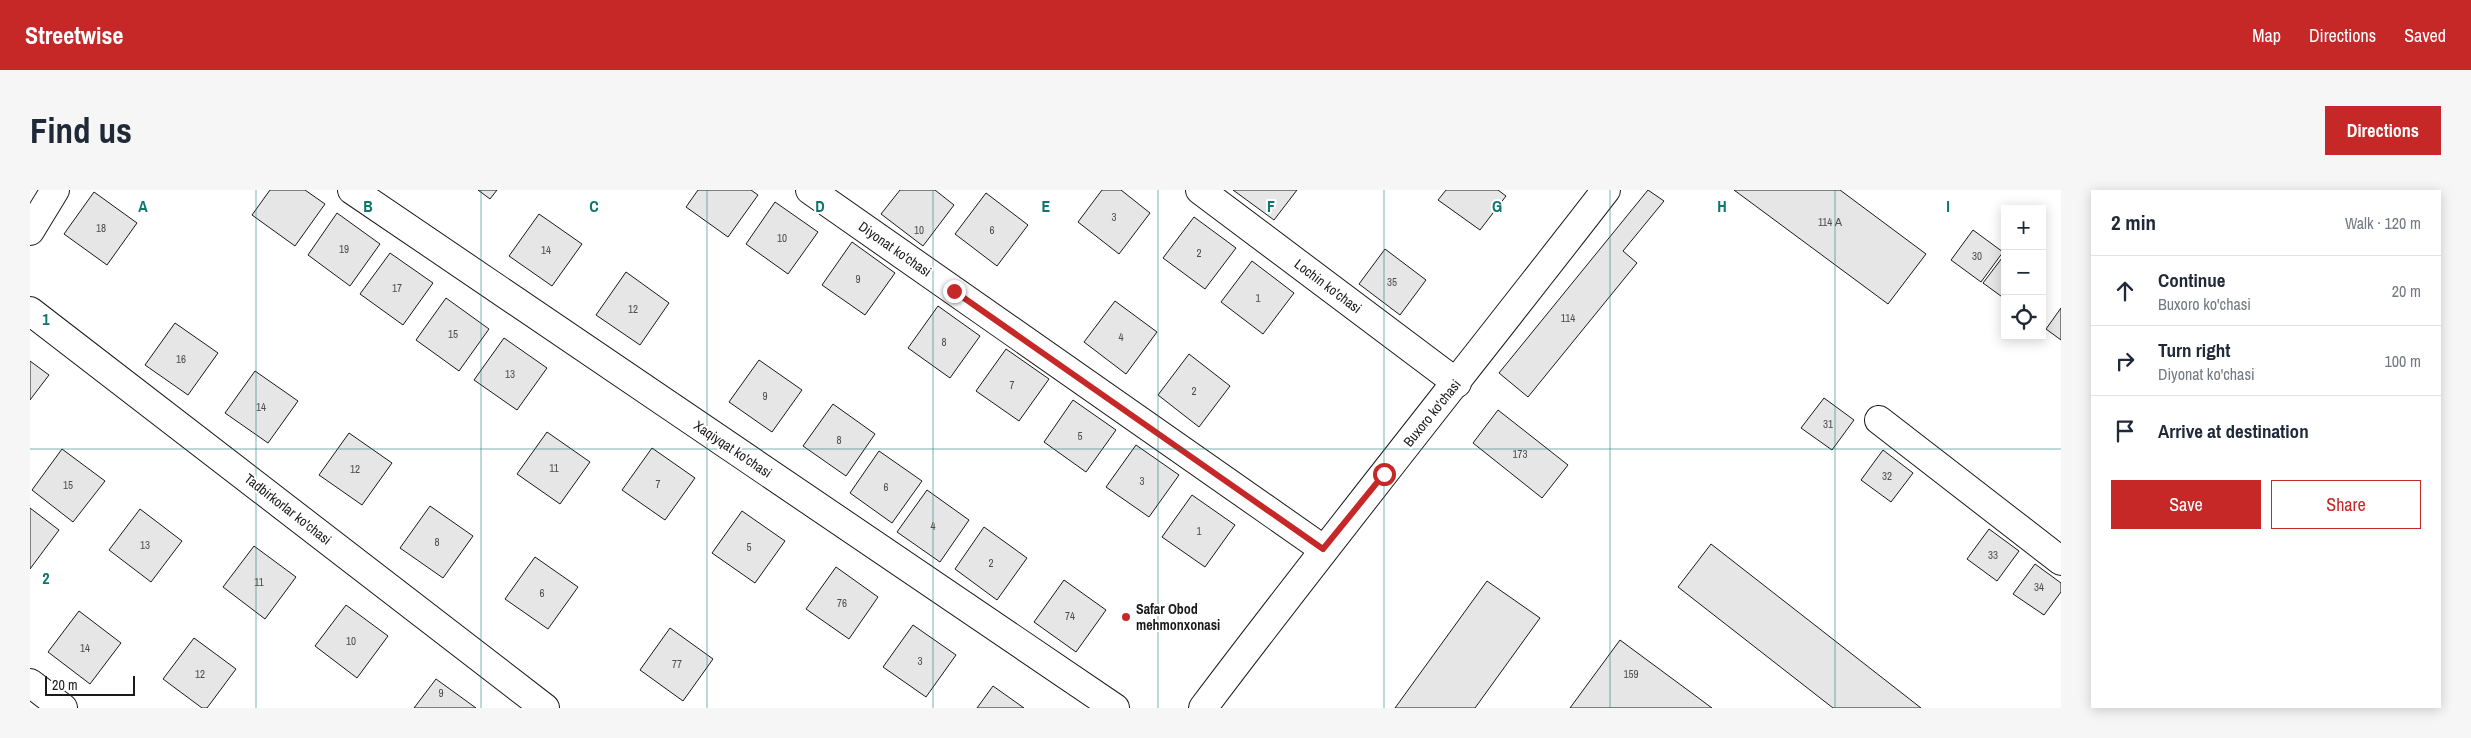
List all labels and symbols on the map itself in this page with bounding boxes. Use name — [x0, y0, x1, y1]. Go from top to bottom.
text: A — [138, 195, 148, 217]
text: B — [363, 195, 373, 217]
text: C — [589, 195, 599, 217]
text: D — [815, 195, 825, 217]
text: E — [1042, 195, 1051, 217]
text: F — [1267, 195, 1275, 217]
text: G — [1492, 195, 1502, 217]
text: H — [1717, 195, 1727, 217]
text: I — [1946, 195, 1950, 217]
house number: 3 — [1111, 210, 1117, 224]
house number: 114 А — [1818, 215, 1843, 229]
street label: Diyonat ko'chasi — [855, 217, 935, 281]
house number: 18 — [96, 221, 106, 235]
house number: 10 — [914, 223, 924, 237]
house number: 6 — [989, 223, 995, 237]
house number: 10 — [777, 231, 787, 245]
house number: 19 — [339, 242, 349, 256]
house number: 14 — [541, 243, 551, 257]
house number: 2 — [1196, 246, 1202, 260]
house number: 30 — [1972, 249, 1982, 263]
street label: Lochin ko'chasi — [1291, 255, 1365, 317]
house number: 9 — [855, 272, 861, 286]
house number: 35 — [1387, 275, 1397, 289]
route end — [943, 280, 966, 303]
house number: 17 — [392, 281, 402, 295]
house number: 1 — [1255, 291, 1261, 305]
house number: 12 — [628, 302, 638, 316]
text: 1 — [42, 308, 50, 330]
house number: 114 — [1561, 311, 1575, 325]
house number: 15 — [448, 327, 458, 341]
house number: 4 — [1118, 330, 1124, 344]
house number: 8 — [941, 335, 947, 349]
house number: 16 — [176, 352, 186, 366]
house number: 13 — [505, 367, 515, 381]
street label: Buxoro ko'chasi — [1399, 376, 1465, 450]
house number: 7 — [1009, 378, 1015, 392]
house number: 2 — [1191, 384, 1197, 398]
house number: 9 — [762, 389, 768, 403]
house number: 14 — [256, 400, 266, 414]
street label: Xaqiyqat ko'chasi — [691, 416, 775, 482]
house number: 31 — [1823, 417, 1833, 431]
house number: 5 — [1077, 429, 1083, 443]
house number: 8 — [836, 433, 842, 447]
house number: 173 — [1512, 447, 1528, 461]
house number: 11 — [549, 461, 559, 475]
house number: 12 — [350, 462, 360, 476]
route start — [1373, 463, 1396, 486]
street label: Tadbirkorlar ko'chasi — [241, 469, 335, 549]
house number: 32 — [1882, 469, 1892, 483]
house number: 3 — [1139, 474, 1145, 488]
house number: 7 — [655, 477, 661, 491]
house number: 15 — [63, 478, 73, 492]
house number: 6 — [883, 480, 889, 494]
house number: 4 — [930, 519, 936, 533]
house number: 1 — [1196, 524, 1202, 538]
house number: 8 — [434, 535, 440, 549]
house number: 13 — [140, 538, 150, 552]
house number: 5 — [746, 540, 752, 554]
house number: 33 — [1988, 548, 1998, 562]
house number: 2 — [988, 556, 994, 570]
text: 2 — [42, 567, 50, 589]
house number: 11 — [254, 575, 264, 589]
house number: 34 — [2034, 580, 2044, 594]
house number: 6 — [539, 586, 545, 600]
house number: 76 — [837, 596, 847, 610]
place label: Safar Obod mehmonxonasi — [1136, 600, 1220, 634]
house number: 74 — [1065, 609, 1075, 623]
marker: Safar Obod mehmonxonasi — [1120, 611, 1132, 623]
house number: 10 — [346, 634, 356, 648]
house number: 14 — [80, 641, 90, 655]
house number: 3 — [917, 654, 923, 668]
house number: 77 — [672, 657, 682, 671]
house number: 12 — [195, 667, 205, 681]
house number: 159 — [1623, 667, 1639, 681]
scale bar — [45, 673, 135, 696]
house number: 9 — [438, 686, 444, 700]

